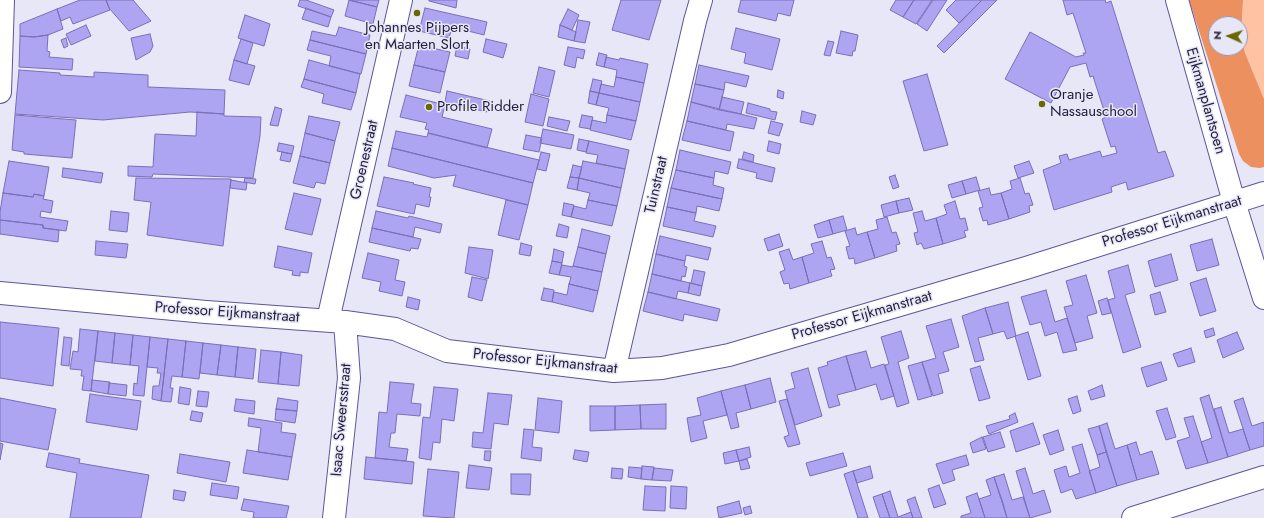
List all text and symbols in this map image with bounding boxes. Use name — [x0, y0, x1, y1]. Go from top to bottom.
marker: Johannes Pijpers en Maarten Slort — [412, 8, 422, 18]
north arrow — [1208, 16, 1248, 56]
place label: Johannes Pijpers en Maarten Slort — [365, 19, 469, 54]
text: N — [1209, 31, 1225, 40]
street label: Eijkmanplantsoen — [1181, 46, 1229, 156]
place label: Oranje Nassauschool — [1050, 86, 1137, 121]
place label: Profile Ridder — [437, 98, 524, 116]
marker: Oranje Nassauschool — [1037, 99, 1047, 109]
marker: Profile Ridder — [424, 102, 434, 112]
street label: Groenestraat — [347, 119, 383, 201]
street label: Tuinstraat — [642, 155, 672, 215]
street label: Professor Eijkmanstraat — [1100, 192, 1244, 252]
street label: Professor Eijkmanstraat — [790, 287, 934, 345]
street label: Professor Eijkmanstraat — [154, 299, 300, 327]
street label: Professor Eijkmanstraat — [472, 345, 618, 379]
street label: Isaac Sweersstraat — [328, 363, 356, 477]

